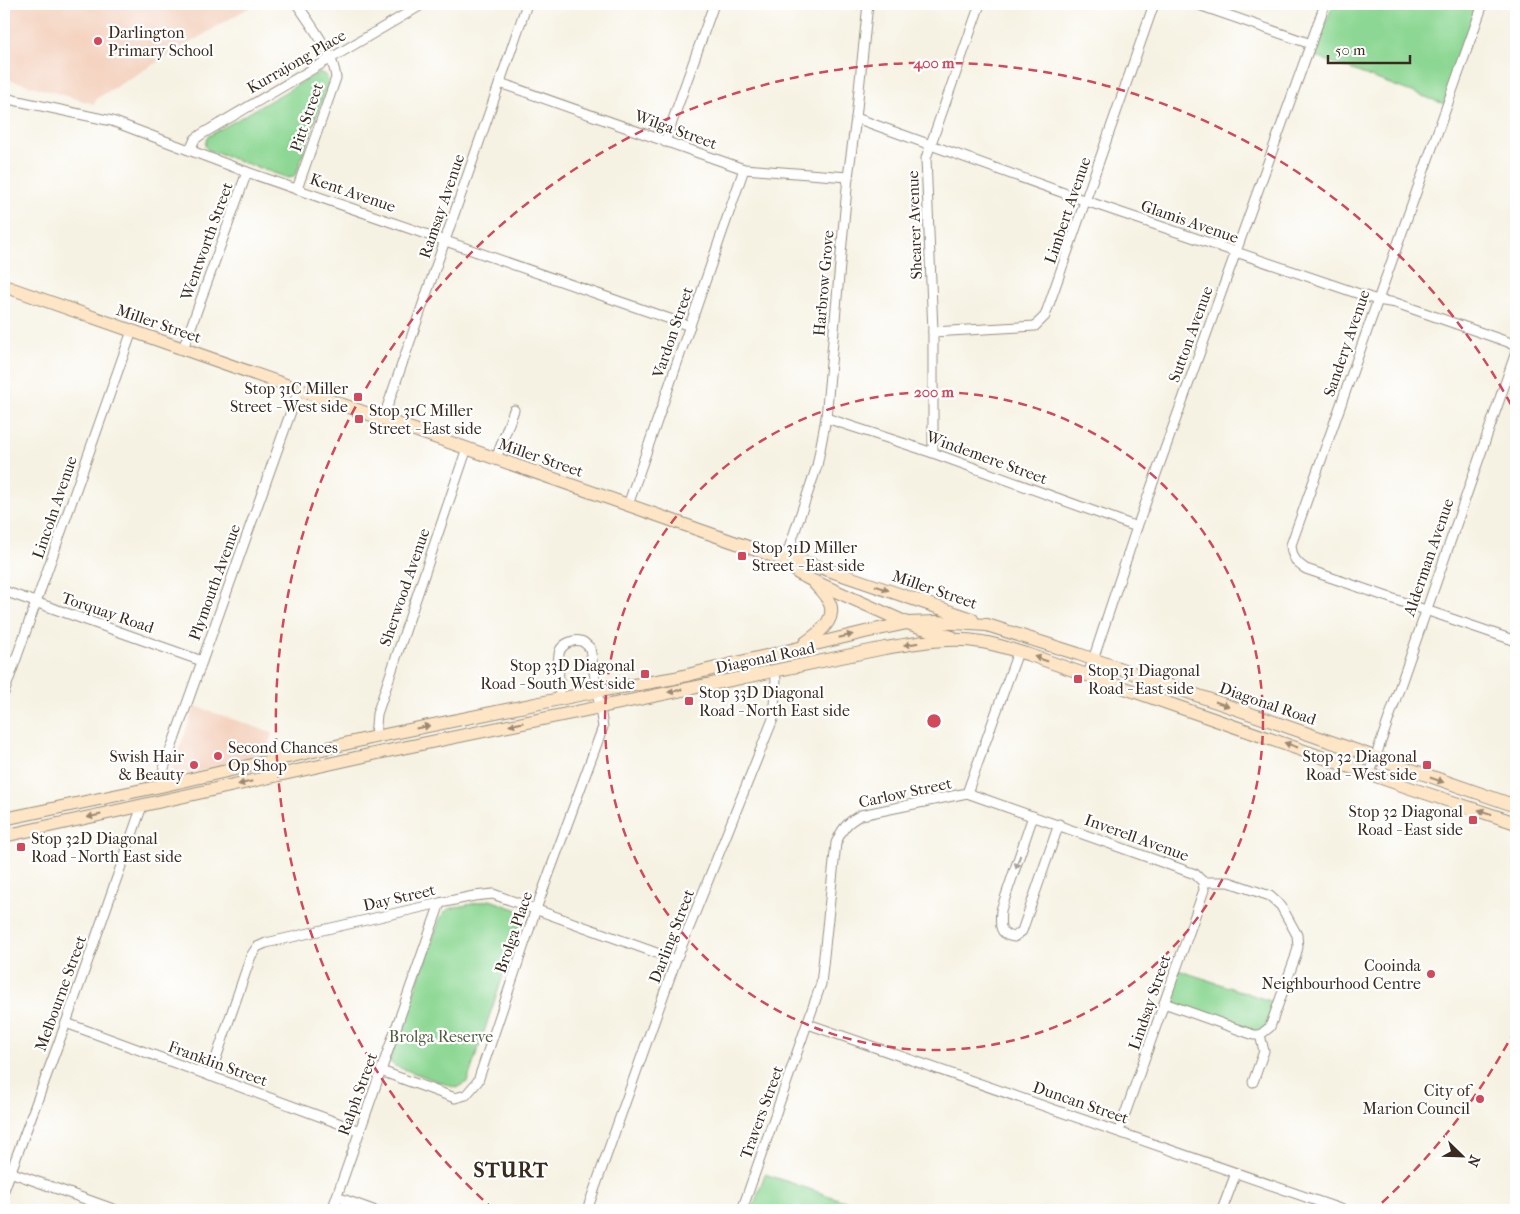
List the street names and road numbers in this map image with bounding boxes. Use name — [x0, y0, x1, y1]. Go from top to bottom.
street label: Kurrajong Place — [243, 25, 349, 97]
street label: Pitt Street — [286, 80, 327, 154]
street label: Wilga Street — [631, 105, 720, 153]
street label: Ramsay Avenue — [415, 151, 468, 261]
street label: Limbert Avenue — [1040, 154, 1095, 266]
street label: Kent Avenue — [308, 169, 398, 216]
street label: Shearer Avenue — [903, 170, 926, 280]
street label: Wentworth Street — [176, 179, 237, 304]
street label: Glamis Avenue — [1138, 196, 1241, 247]
street label: Harbrow Grove — [809, 229, 838, 337]
street label: Sutton Avenue — [1164, 283, 1217, 385]
street label: Vardon Street — [648, 284, 697, 381]
street label: Sandery Avenue — [1319, 287, 1374, 399]
street label: Miller Street — [114, 300, 204, 347]
street label: Windemere Street — [923, 426, 1050, 488]
street label: Miller Street — [496, 434, 586, 481]
street label: Lincoln Avenue — [28, 453, 81, 561]
street label: Alderman Avenue — [1399, 496, 1458, 619]
street label: Plymouth Avenue — [185, 521, 244, 643]
street label: Sherwood Avenue — [375, 526, 434, 649]
street label: Miller Street — [890, 566, 980, 613]
street label: Torquay Road — [59, 588, 157, 637]
street label: Diagonal Road — [714, 638, 817, 677]
street label: Diagonal Road — [1217, 678, 1319, 729]
street label: Carlow Street — [857, 773, 954, 812]
street label: Inverell Avenue — [1082, 810, 1192, 865]
street label: Day Street — [361, 880, 437, 915]
street label: Darling Street — [645, 886, 698, 986]
street label: Brolga Place — [491, 889, 536, 976]
street label: Melbourne Street — [31, 933, 90, 1054]
street label: Lindsay Street — [1124, 952, 1175, 1052]
street label: Franklin Street — [166, 1037, 270, 1090]
street label: Ralph Street — [334, 1050, 381, 1138]
street label: Travers Street — [736, 1063, 787, 1161]
street label: Duncan Street — [1031, 1077, 1131, 1128]

